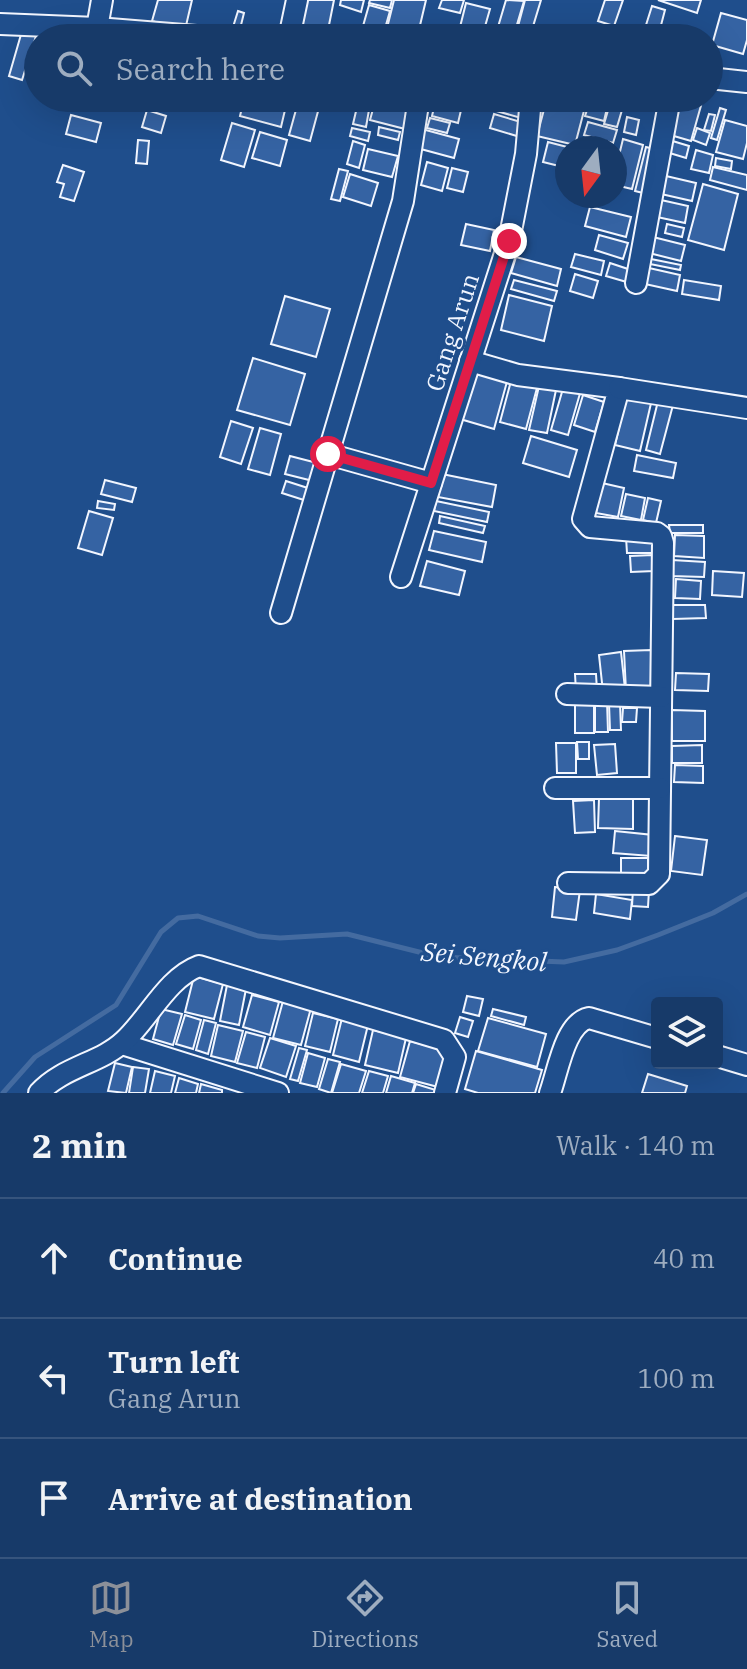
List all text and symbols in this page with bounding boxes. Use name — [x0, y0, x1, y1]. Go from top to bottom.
search box — [24, 24, 723, 112]
icon: search — [52, 46, 96, 90]
text: Search here — [116, 49, 285, 88]
north arrow — [555, 136, 627, 208]
route end — [491, 223, 527, 259]
street label: Gang Arun — [418, 269, 486, 395]
route start — [310, 436, 346, 472]
water label: Sei Sengkol — [419, 933, 549, 978]
map controls — [651, 997, 723, 1069]
button: layers — [651, 997, 723, 1069]
text: 2 min — [32, 1123, 127, 1167]
text: Walk · 140 m — [556, 1128, 715, 1162]
icon: ahead — [32, 1236, 76, 1280]
text: Continue — [108, 1239, 243, 1278]
text: 40 m — [653, 1241, 715, 1275]
text: Turn left — [108, 1342, 240, 1381]
icon: left — [32, 1356, 76, 1400]
text: 100 m — [637, 1361, 715, 1395]
text: Gang Arun — [108, 1381, 241, 1415]
icon: arrive — [32, 1476, 76, 1520]
text: Arrive at destination — [108, 1479, 413, 1518]
tab: Map — [89, 1576, 134, 1653]
tab: Directions — [311, 1576, 419, 1653]
tab: Saved — [596, 1576, 658, 1653]

